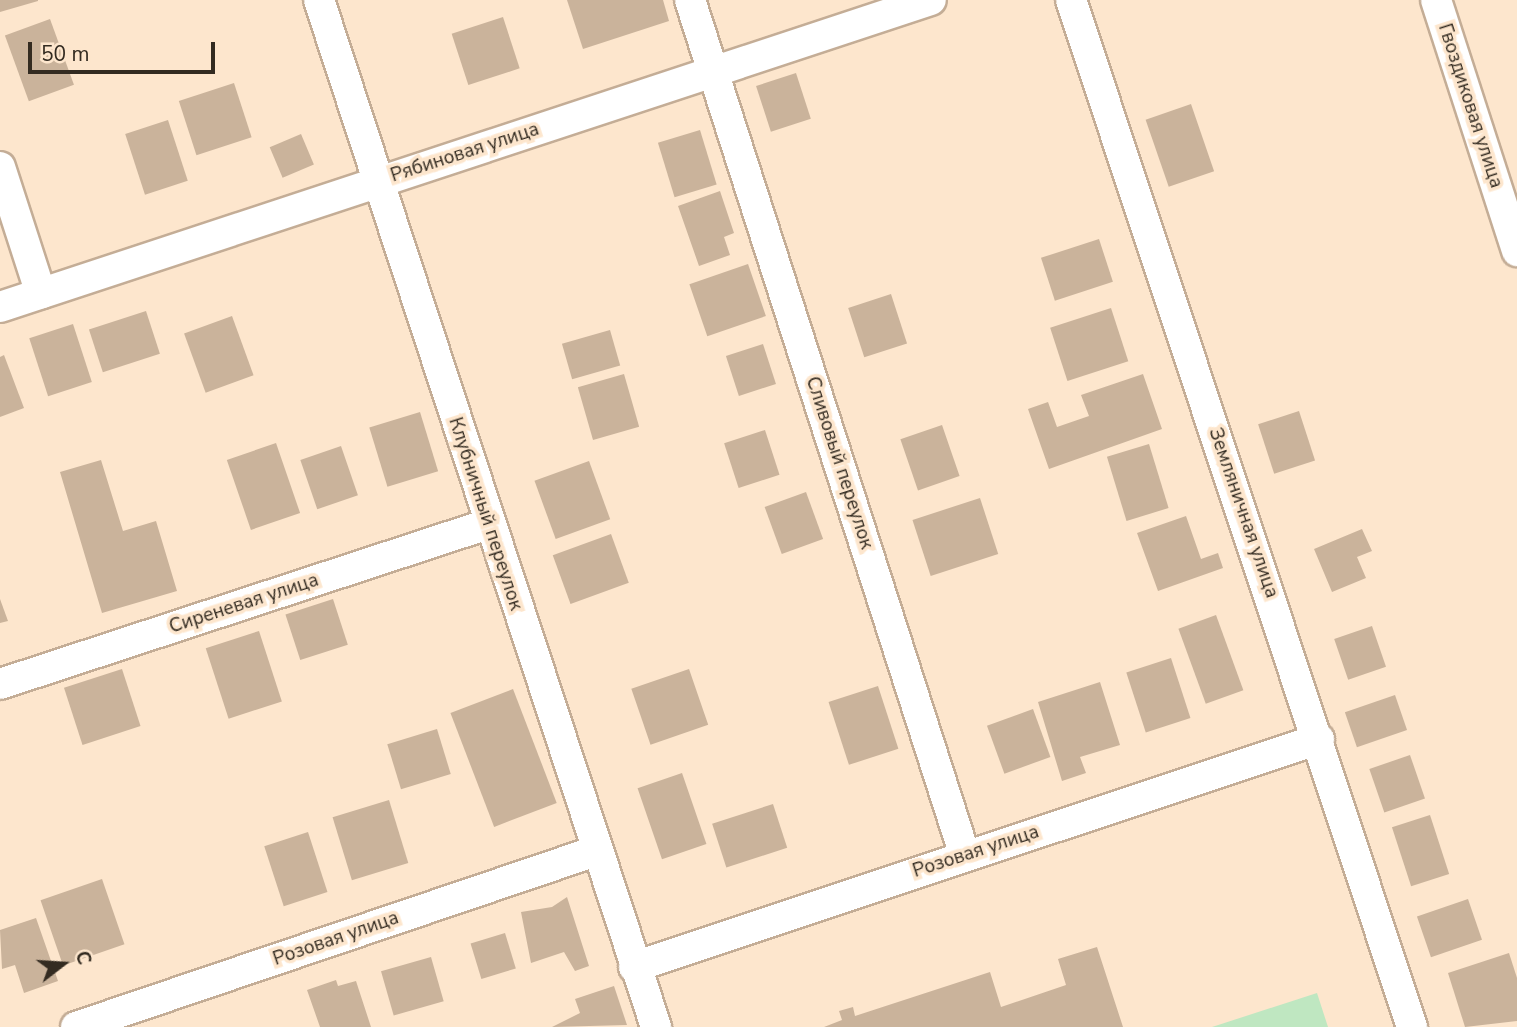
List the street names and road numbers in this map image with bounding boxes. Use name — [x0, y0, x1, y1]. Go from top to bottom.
street label: Гвоздиковая улица — [1433, 21, 1507, 191]
street label: Рябиновая улица — [388, 118, 542, 188]
street label: Сливовый переулок — [800, 374, 878, 552]
street label: Клубничный переулок — [443, 415, 527, 613]
street label: Земляничная улица — [1203, 425, 1283, 601]
street label: Сиреневая улица — [166, 569, 322, 639]
street label: Розовая улица — [910, 821, 1042, 883]
street label: Розовая улица — [270, 907, 402, 971]

